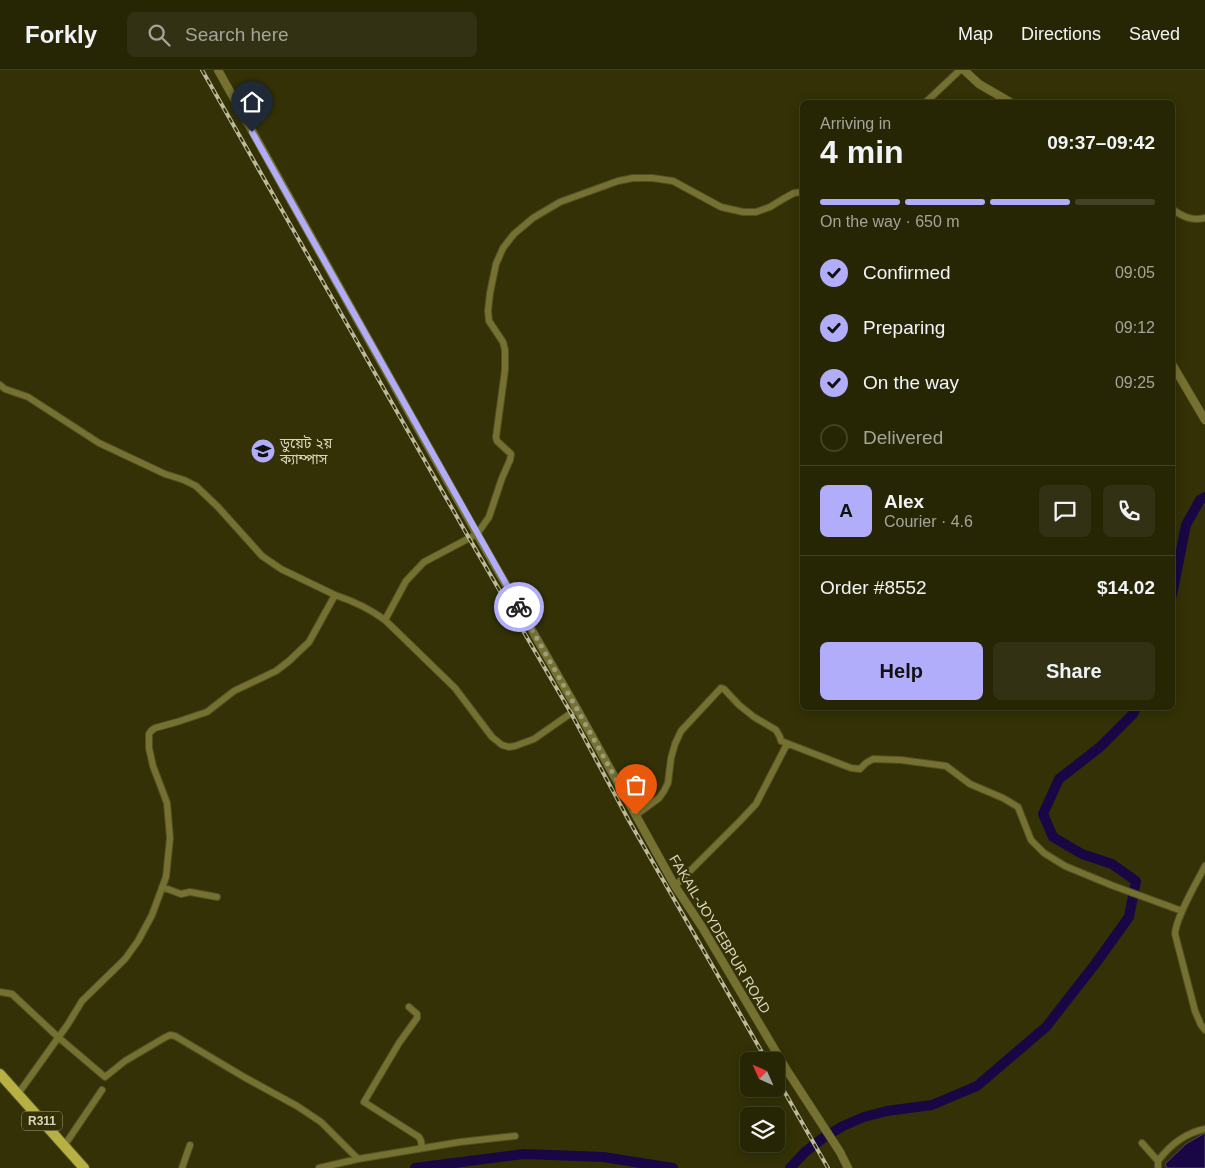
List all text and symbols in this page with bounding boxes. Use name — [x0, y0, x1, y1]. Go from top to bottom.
search box — [127, 12, 477, 57]
text: Forkly — [25, 21, 97, 48]
icon: search — [145, 21, 173, 49]
text: Search here — [185, 24, 289, 45]
text: Map — [958, 24, 993, 44]
text: Directions — [1021, 24, 1101, 44]
text: Saved — [1129, 24, 1180, 44]
pin — [231, 81, 273, 132]
icon: home — [238, 88, 266, 116]
text: Arriving in — [820, 115, 891, 132]
text: 09:37–09:42 — [1047, 132, 1155, 153]
text: 4 min — [820, 134, 904, 170]
text: On the way · 650 m — [820, 213, 960, 230]
icon: check — [820, 259, 848, 287]
text: Confirmed — [863, 262, 951, 283]
text: 09:05 — [1115, 264, 1155, 281]
icon: check — [820, 314, 848, 342]
text: Preparing — [863, 317, 945, 338]
text: 09:12 — [1115, 319, 1155, 336]
icon: check — [820, 369, 848, 397]
text: On the way — [863, 372, 959, 393]
text: 09:25 — [1115, 374, 1155, 391]
text: Delivered — [863, 427, 943, 448]
place label: ডুয়েট ২য় ক্যাম্পাস — [279, 435, 333, 467]
school or university icon: ডুয়েট ২য় ক্যাম্পাস — [250, 438, 276, 464]
button: chat — [1039, 485, 1091, 537]
button: phone — [1103, 485, 1155, 537]
text: Alex — [884, 491, 924, 512]
text: A — [839, 500, 853, 521]
text: Courier · 4.6 — [884, 513, 973, 530]
text: Order #8552 — [820, 577, 927, 598]
text: $14.02 — [1097, 577, 1155, 598]
courier — [494, 582, 544, 632]
icon: bike — [505, 593, 533, 621]
button: Help — [820, 642, 983, 700]
button: Share — [993, 642, 1155, 700]
pin — [615, 764, 657, 815]
icon: bag — [622, 771, 650, 799]
street label: FAKAIL-JOYDEBPUR ROAD — [666, 852, 774, 1016]
north arrow — [740, 1052, 785, 1098]
map controls — [740, 1052, 785, 1152]
button: layers — [740, 1107, 785, 1152]
road number: R311 — [22, 1112, 62, 1130]

